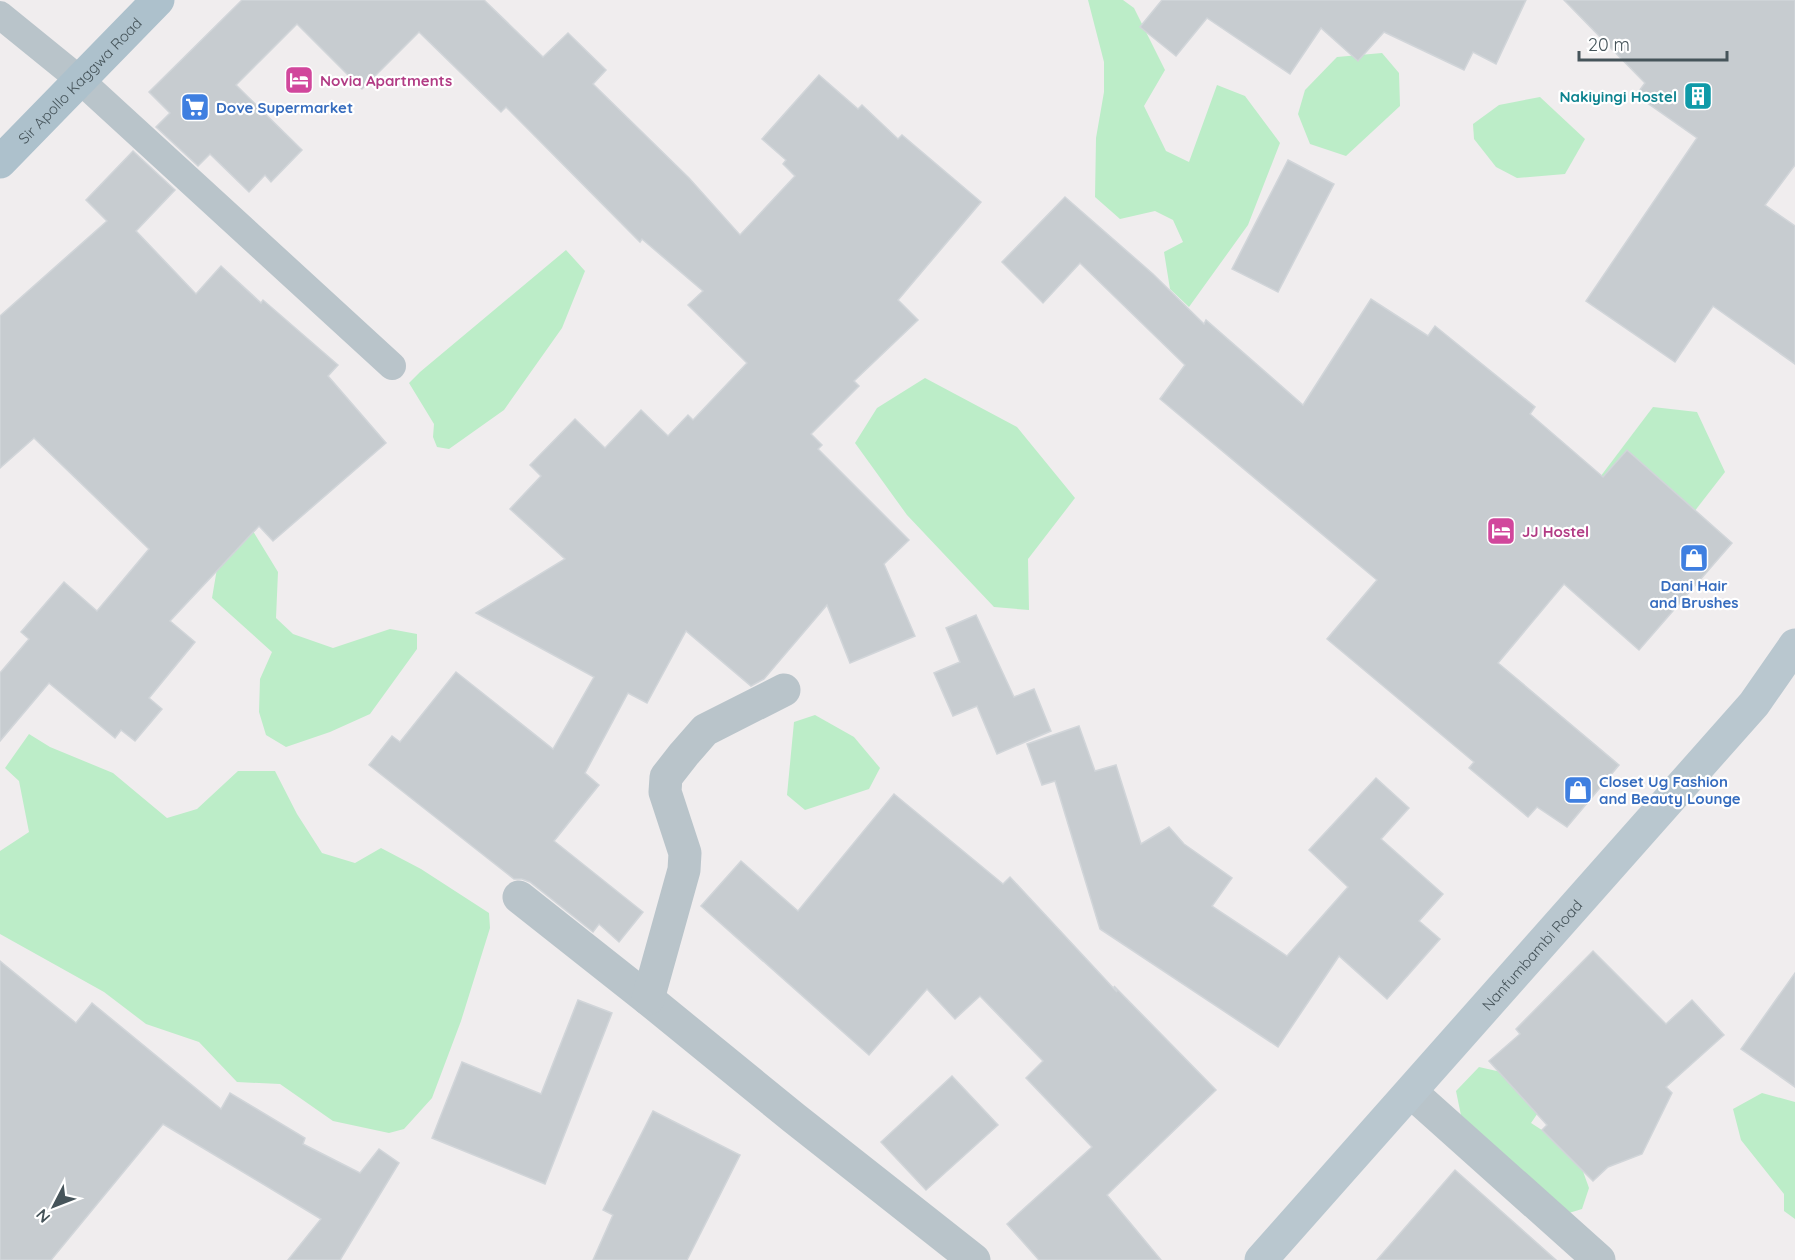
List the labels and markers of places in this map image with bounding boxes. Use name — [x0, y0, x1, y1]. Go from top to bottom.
hotel icon: Novia Apartments — [283, 64, 315, 96]
place label: Novia Apartments — [320, 71, 452, 90]
building icon: Nakiyingi Hostel — [1682, 80, 1714, 112]
place label: Nakiyingi Hostel — [1560, 87, 1677, 106]
supermarket icon: Dove Supermarket — [179, 91, 211, 123]
place label: Dove Supermarket — [216, 98, 353, 117]
hotel icon: JJ Hostel — [1485, 515, 1517, 547]
place label: JJ Hostel — [1522, 522, 1589, 541]
shop icon: Dani Hair and Brushes — [1678, 542, 1710, 574]
place label: Dani Hair and Brushes — [1649, 576, 1739, 612]
place label: Closet Ug Fashion and Beauty Lounge — [1599, 772, 1741, 808]
shop icon: Closet Ug Fashion and Beauty Lounge — [1562, 774, 1594, 806]

